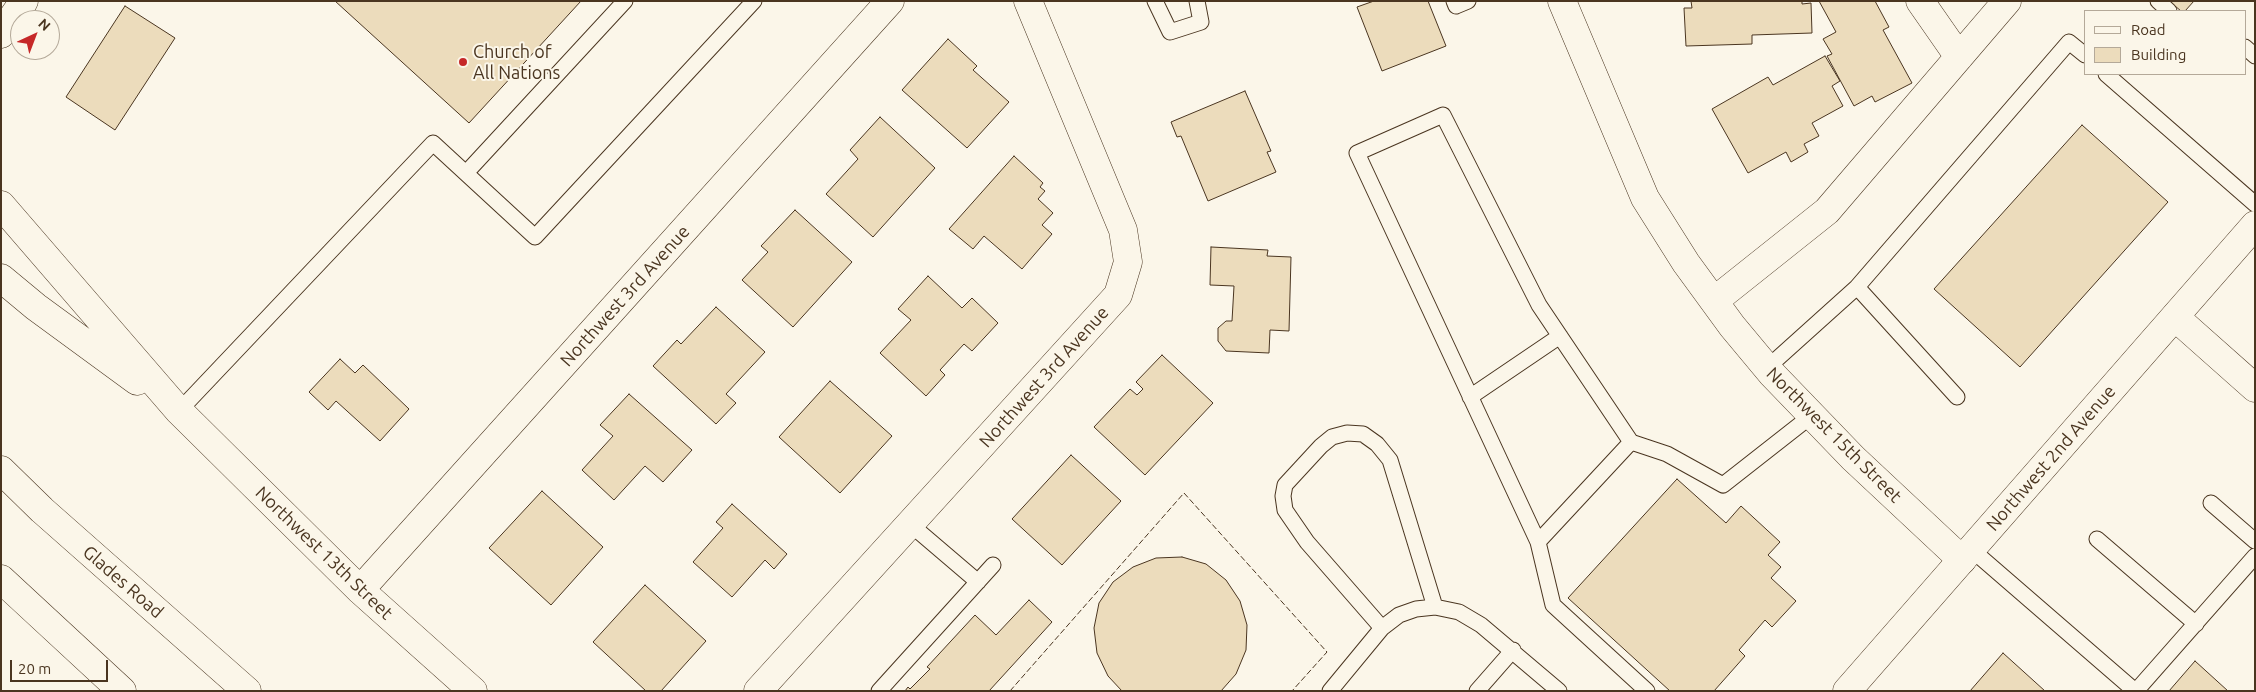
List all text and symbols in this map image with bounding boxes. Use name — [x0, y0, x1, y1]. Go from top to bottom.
north arrow — [10, 10, 60, 60]
legend — [2084, 10, 2246, 75]
text: N — [35, 15, 54, 34]
text: Road — [2131, 21, 2166, 38]
place label: Church of All Nations — [473, 41, 560, 84]
text: Building — [2131, 46, 2186, 63]
marker: Church of All Nations — [457, 56, 469, 68]
street label: Northwest 3rd Avenue — [556, 221, 694, 371]
street label: Northwest 3rd Avenue — [975, 302, 1113, 452]
street label: Northwest 15th Street — [1762, 363, 1906, 507]
street label: Northwest 2nd Avenue — [1982, 381, 2120, 535]
street label: Northwest 13th Street — [251, 482, 397, 624]
street label: Glades Road — [78, 541, 168, 623]
scale bar — [12, 650, 110, 682]
text: 20 m — [18, 660, 51, 677]

